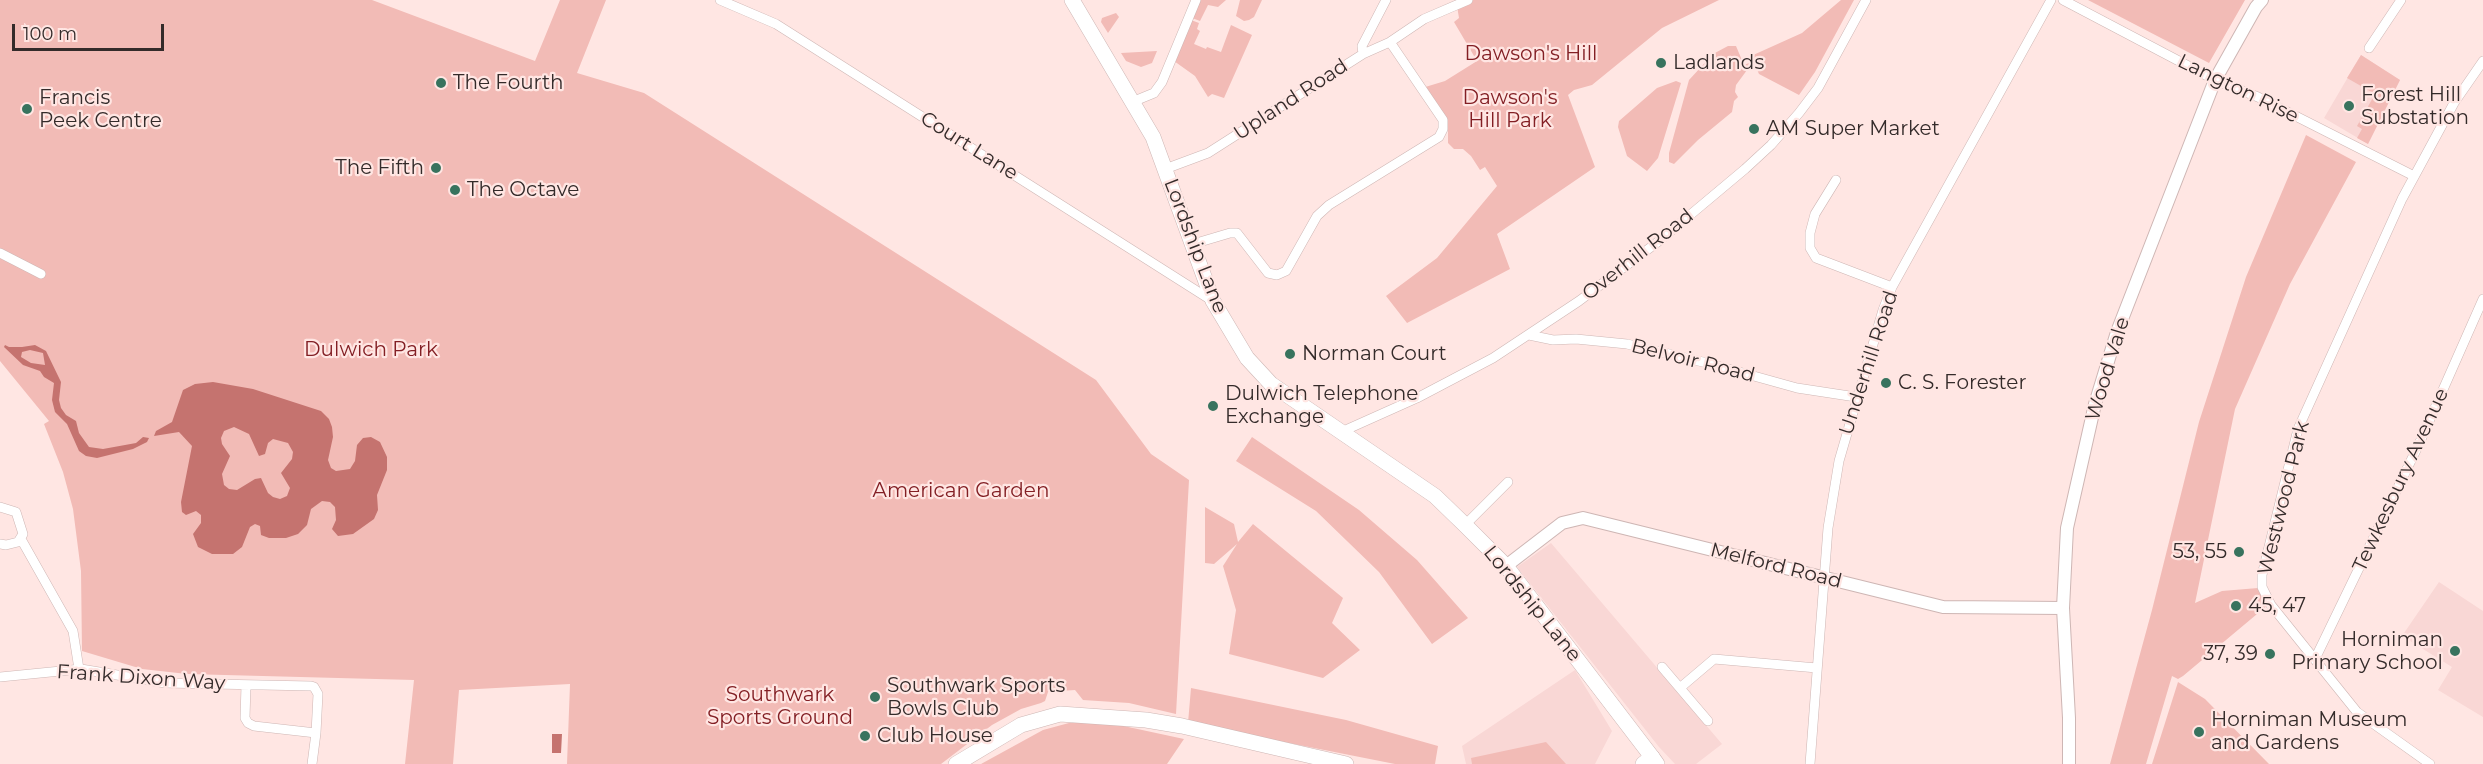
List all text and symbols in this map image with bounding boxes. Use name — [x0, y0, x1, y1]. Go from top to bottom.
scale bar — [15, 12, 166, 50]
text: 100 m — [23, 23, 77, 45]
park label: Dawson's Hill — [1465, 42, 1597, 66]
street label: Langton Rise — [2174, 49, 2302, 129]
place label: Ladlands — [1673, 51, 1764, 75]
street label: Upland Road — [1229, 54, 1353, 146]
marker: Ladlands — [1654, 56, 1668, 70]
place label: The Fourth — [453, 71, 564, 95]
marker: The Fourth — [434, 76, 448, 90]
place label: Forest Hill Substation — [2361, 83, 2469, 130]
place label: Francis Peek Centre — [39, 86, 162, 133]
park label: Dawson's Hill Park — [1462, 86, 1558, 133]
marker: Forest Hill Substation — [2342, 99, 2356, 113]
marker: Francis Peek Centre — [20, 102, 34, 116]
street label: Court Lane — [916, 107, 1022, 185]
place label: AM Super Market — [1766, 117, 1940, 141]
marker: AM Super Market — [1747, 122, 1761, 136]
place label: The Fifth — [335, 156, 424, 180]
marker: The Fifth — [429, 161, 443, 175]
street label: Lordship Lane — [1158, 175, 1232, 317]
place label: The Octave — [467, 178, 579, 202]
marker: The Octave — [448, 183, 462, 197]
street label: Overhill Road — [1578, 204, 1698, 306]
street label: Underhill Road — [1834, 288, 1904, 438]
street label: Wood Vale — [2081, 314, 2135, 424]
street label: Belvoir Road — [1629, 334, 1757, 388]
park label: Dulwich Park — [304, 338, 438, 362]
place label: Norman Court — [1302, 342, 1447, 366]
marker: Norman Court — [1283, 347, 1297, 361]
place label: C. S. Forester — [1898, 371, 2026, 395]
marker: C. S. Forester — [1879, 376, 1893, 390]
place label: Dulwich Telephone Exchange — [1225, 382, 1418, 429]
street label: Tewkesbury Avenue — [2348, 384, 2454, 576]
marker: Dulwich Telephone Exchange — [1206, 399, 1220, 413]
street label: Westwood Park — [2253, 419, 2315, 577]
park label: American Garden — [873, 479, 1049, 503]
street label: Melford Road — [1708, 538, 1844, 594]
place label: 53, 55 — [2172, 540, 2227, 564]
street label: Lordship Lane — [1478, 541, 1586, 667]
marker: 53, 55 — [2232, 545, 2246, 559]
place label: 45, 47 — [2248, 594, 2306, 618]
marker: 45, 47 — [2229, 599, 2243, 613]
place label: Horniman Primary School — [2291, 628, 2443, 675]
place label: 37, 39 — [2203, 642, 2258, 666]
marker: Horniman Primary School — [2448, 644, 2462, 658]
marker: 37, 39 — [2263, 647, 2277, 661]
street label: Frank Dixon Way — [56, 660, 226, 696]
place label: Southwark Sports Bowls Club — [887, 674, 1065, 721]
park label: Southwark Sports Ground — [707, 683, 853, 730]
marker: Southwark Sports Bowls Club — [868, 690, 882, 704]
place label: Horniman Museum and Gardens — [2211, 708, 2407, 755]
place label: Club House — [877, 724, 993, 748]
marker: Horniman Museum and Gardens — [2192, 725, 2206, 739]
marker: Club House — [858, 729, 872, 743]

